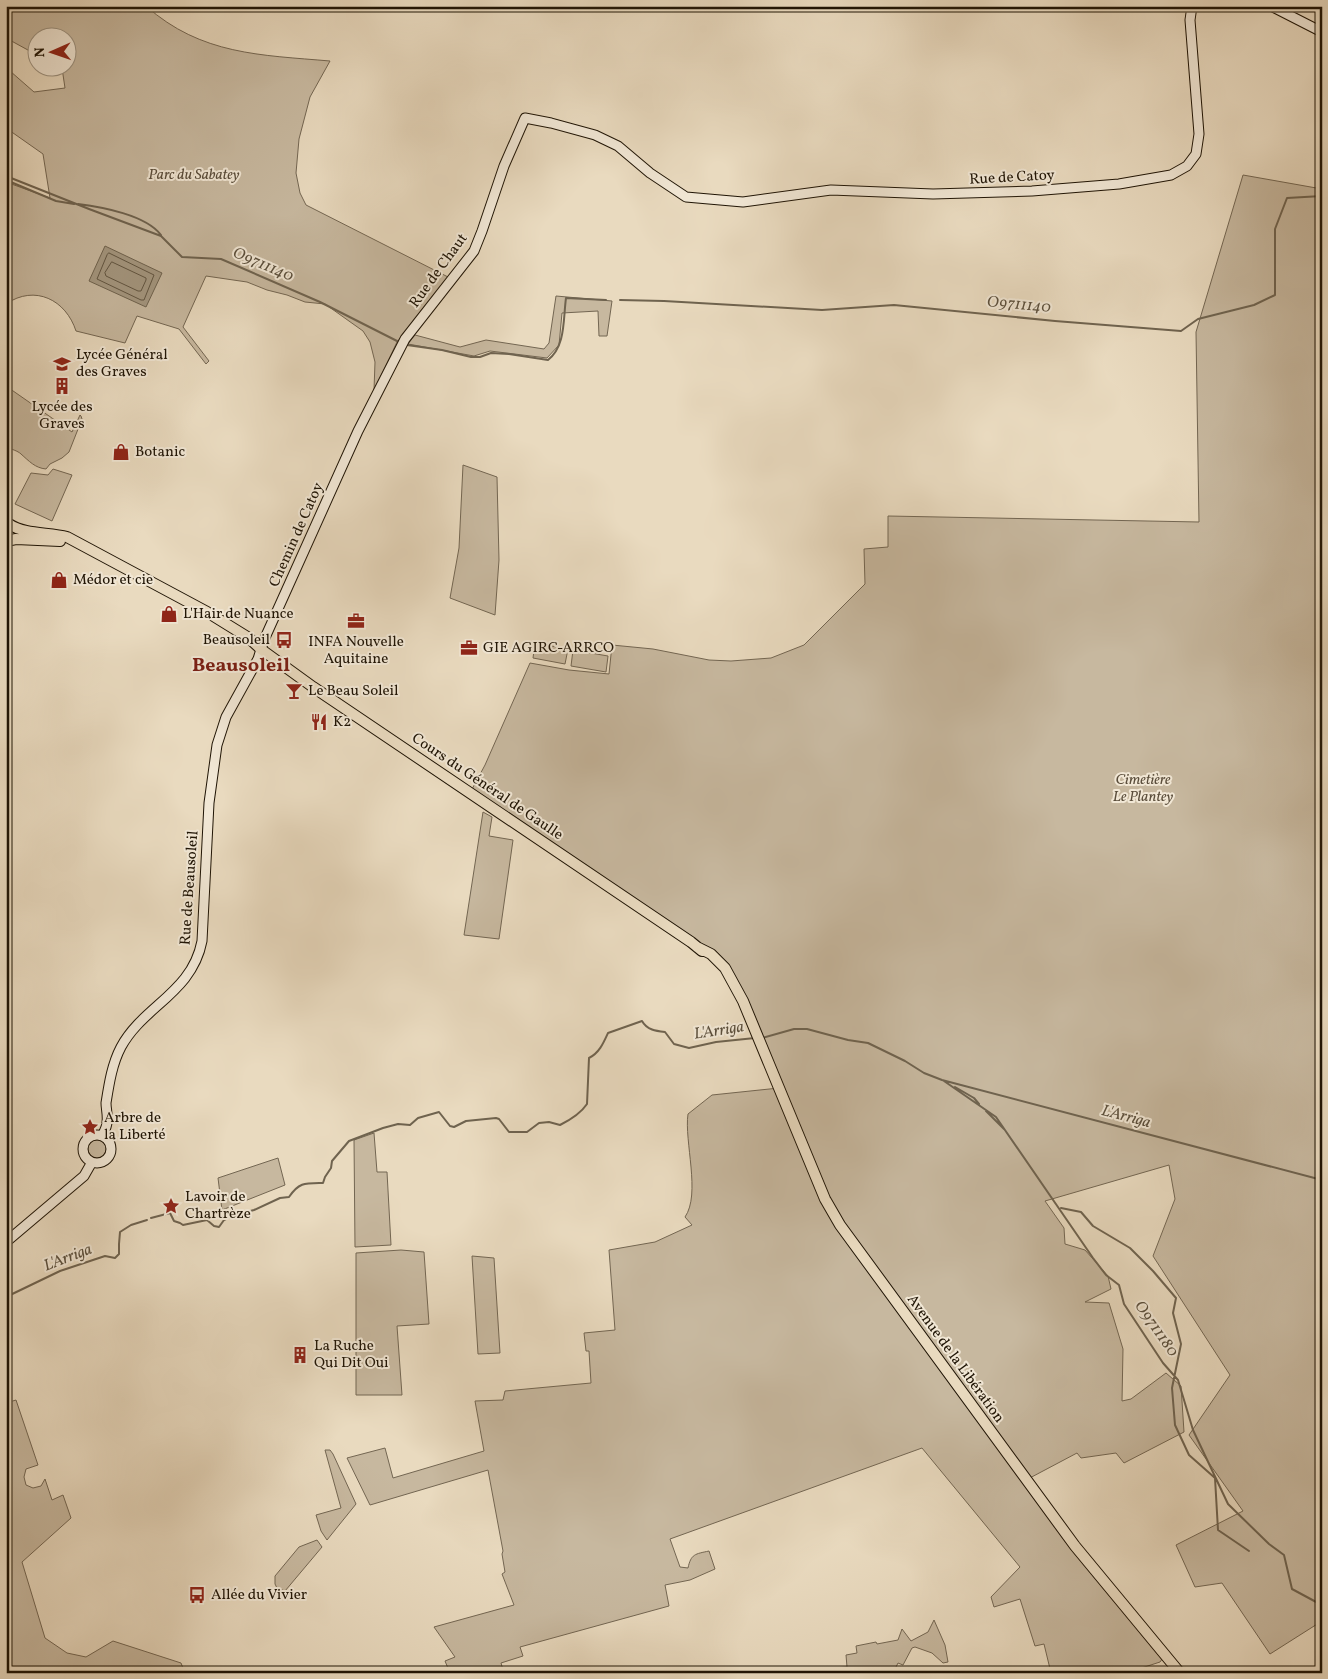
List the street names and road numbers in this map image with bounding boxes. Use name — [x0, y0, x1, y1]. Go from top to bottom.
street label: Rue de Catoy — [969, 165, 1055, 191]
street label: Rue de Chaut — [405, 229, 473, 313]
street label: Chemin de Catoy — [265, 479, 329, 591]
street label: Cours du Général de Gaulle — [407, 728, 567, 846]
street label: Rue de Beausoleil — [176, 830, 204, 946]
street label: Avenue de la Libération — [901, 1291, 1009, 1428]

